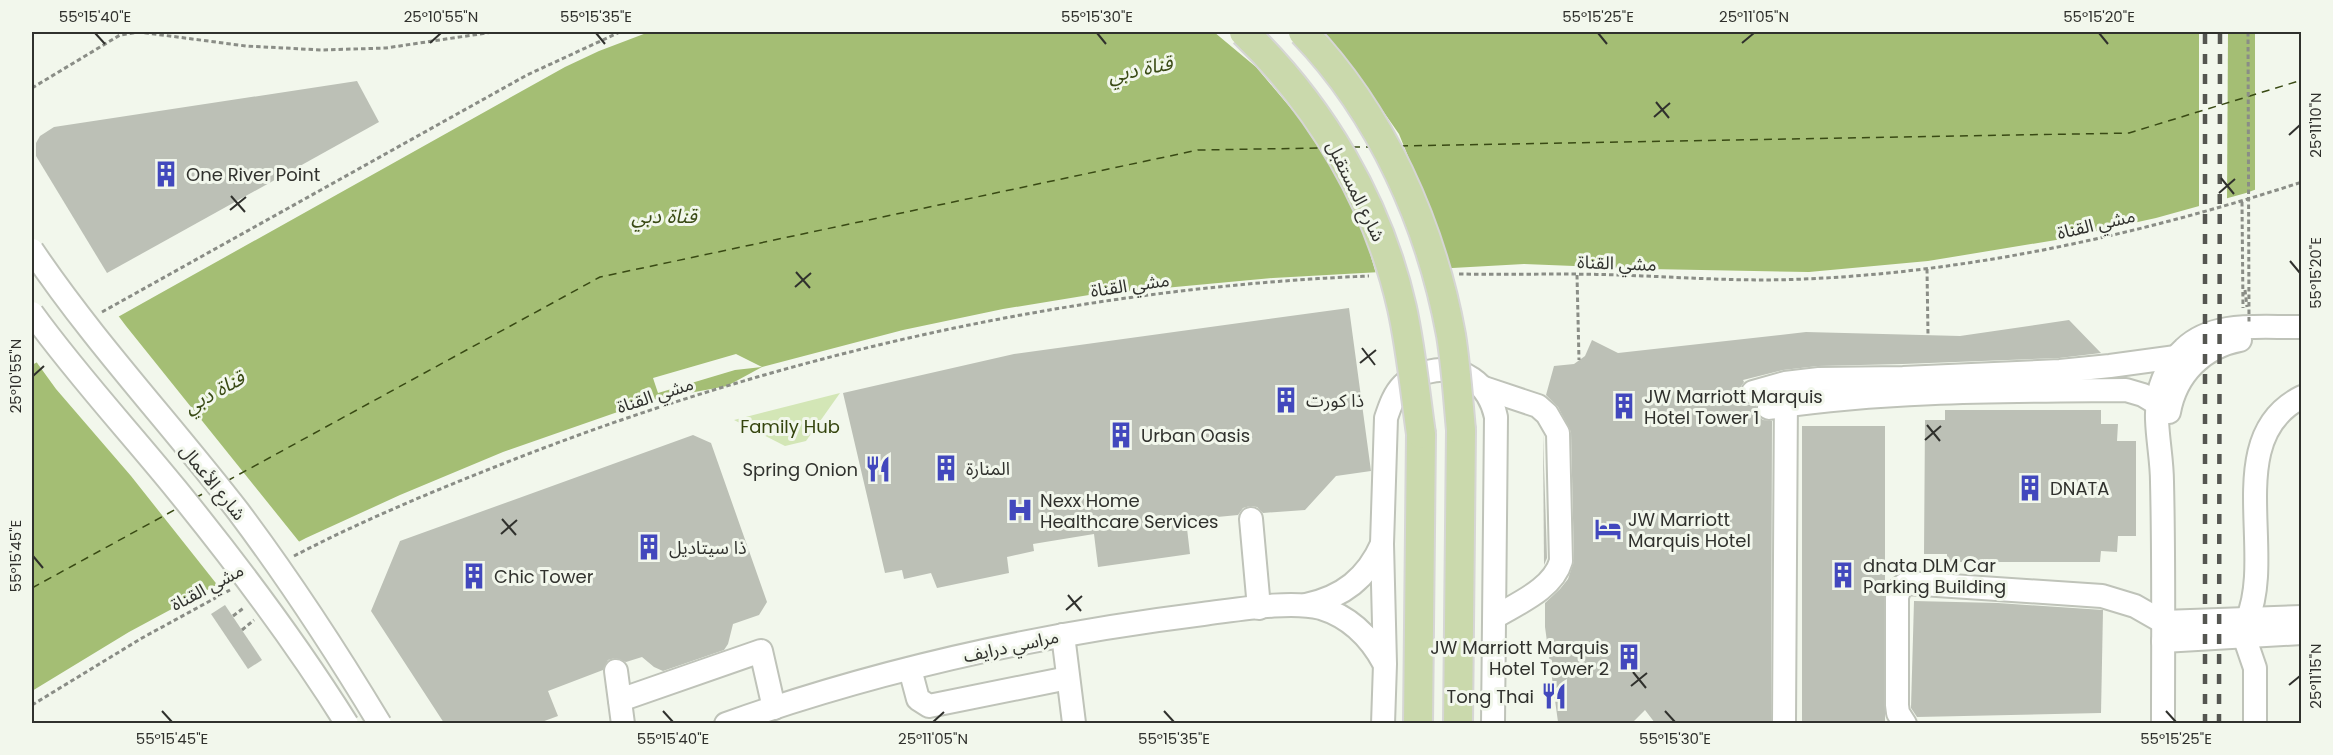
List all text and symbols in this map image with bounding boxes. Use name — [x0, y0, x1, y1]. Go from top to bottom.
text: 55°15'40"E — [59, 6, 131, 27]
text: 25°10'55"N — [404, 6, 478, 27]
text: 55°15'35"E — [560, 6, 632, 27]
text: 55°15'30"E — [1061, 6, 1133, 27]
text: 55°15'25"E — [1562, 6, 1634, 27]
text: 25°11'05"N — [1719, 6, 1789, 27]
text: 55°15'20"E — [2063, 6, 2135, 27]
water label: قناة دبي — [1105, 48, 1177, 91]
text: 25°11'10"N — [2305, 92, 2326, 158]
street label: شارع المستقبل — [1319, 136, 1391, 247]
building icon: One River Point — [151, 159, 181, 189]
place label: One River Point — [186, 162, 320, 187]
water label: قناة دبي — [631, 202, 698, 232]
street label: مشي القناة — [2055, 203, 2138, 246]
text: 55°15'20"E — [2305, 237, 2326, 309]
street label: مشي القناة — [1577, 249, 1657, 278]
street label: مشي القناة — [1089, 267, 1171, 304]
text: 25°10'55"N — [5, 339, 26, 413]
water label: قناة دبي — [179, 363, 252, 422]
street label: مشي القناة — [613, 371, 697, 420]
place label: JW Marriott Marquis Hotel Tower 1 — [1644, 384, 1823, 430]
building icon: ذا كورت — [1271, 385, 1301, 415]
place label: ذا كورت — [1306, 388, 1364, 413]
building icon: JW Marriott Marquis Hotel Tower 1 — [1609, 391, 1639, 421]
park label: Family Hub — [740, 414, 840, 439]
building icon: Urban Oasis — [1106, 420, 1136, 450]
place label: Urban Oasis — [1141, 423, 1250, 448]
street label: شارع الأعمال — [173, 438, 252, 527]
building icon: المنارة — [931, 453, 961, 483]
restaurant icon: Spring Onion — [863, 454, 893, 484]
place label: المنارة — [966, 456, 1010, 481]
place label: Spring Onion — [742, 457, 858, 482]
building icon: DNATA — [2015, 473, 2045, 503]
place label: DNATA — [2050, 476, 2109, 501]
place label: Nexx Home Healthcare Services — [1040, 488, 1219, 534]
hospital icon: Nexx Home Healthcare Services — [1005, 495, 1035, 525]
place label: JW Marriott Marquis Hotel — [1628, 507, 1751, 553]
hotel icon: JW Marriott Marquis Hotel — [1593, 514, 1623, 544]
text: 55°15'45"E — [5, 520, 26, 592]
building icon: ذا سيتاديل — [634, 532, 664, 562]
place label: ذا سيتاديل — [669, 535, 747, 560]
place label: dnata DLM Car Parking Building — [1863, 553, 2006, 599]
street label: مشي القناة — [166, 557, 248, 618]
building icon: dnata DLM Car Parking Building — [1828, 560, 1858, 590]
building icon: Chic Tower — [459, 561, 489, 591]
place label: Chic Tower — [494, 564, 594, 589]
street label: مراسي درايف — [961, 624, 1061, 669]
place label: JW Marriott Marquis Hotel Tower 2 — [1430, 635, 1609, 681]
building icon: JW Marriott Marquis Hotel Tower 2 — [1614, 642, 1644, 672]
text: 25°11'15"N — [2305, 643, 2326, 709]
restaurant icon: Tong Thai — [1539, 681, 1569, 711]
place label: Tong Thai — [1446, 684, 1534, 709]
text: 55°15'45"E — [136, 728, 208, 749]
text: 55°15'40"E — [637, 728, 709, 749]
text: 25°11'05"N — [898, 728, 968, 749]
text: 55°15'35"E — [1138, 728, 1210, 749]
text: 55°15'30"E — [1639, 728, 1711, 749]
text: 55°15'25"E — [2140, 728, 2212, 749]

